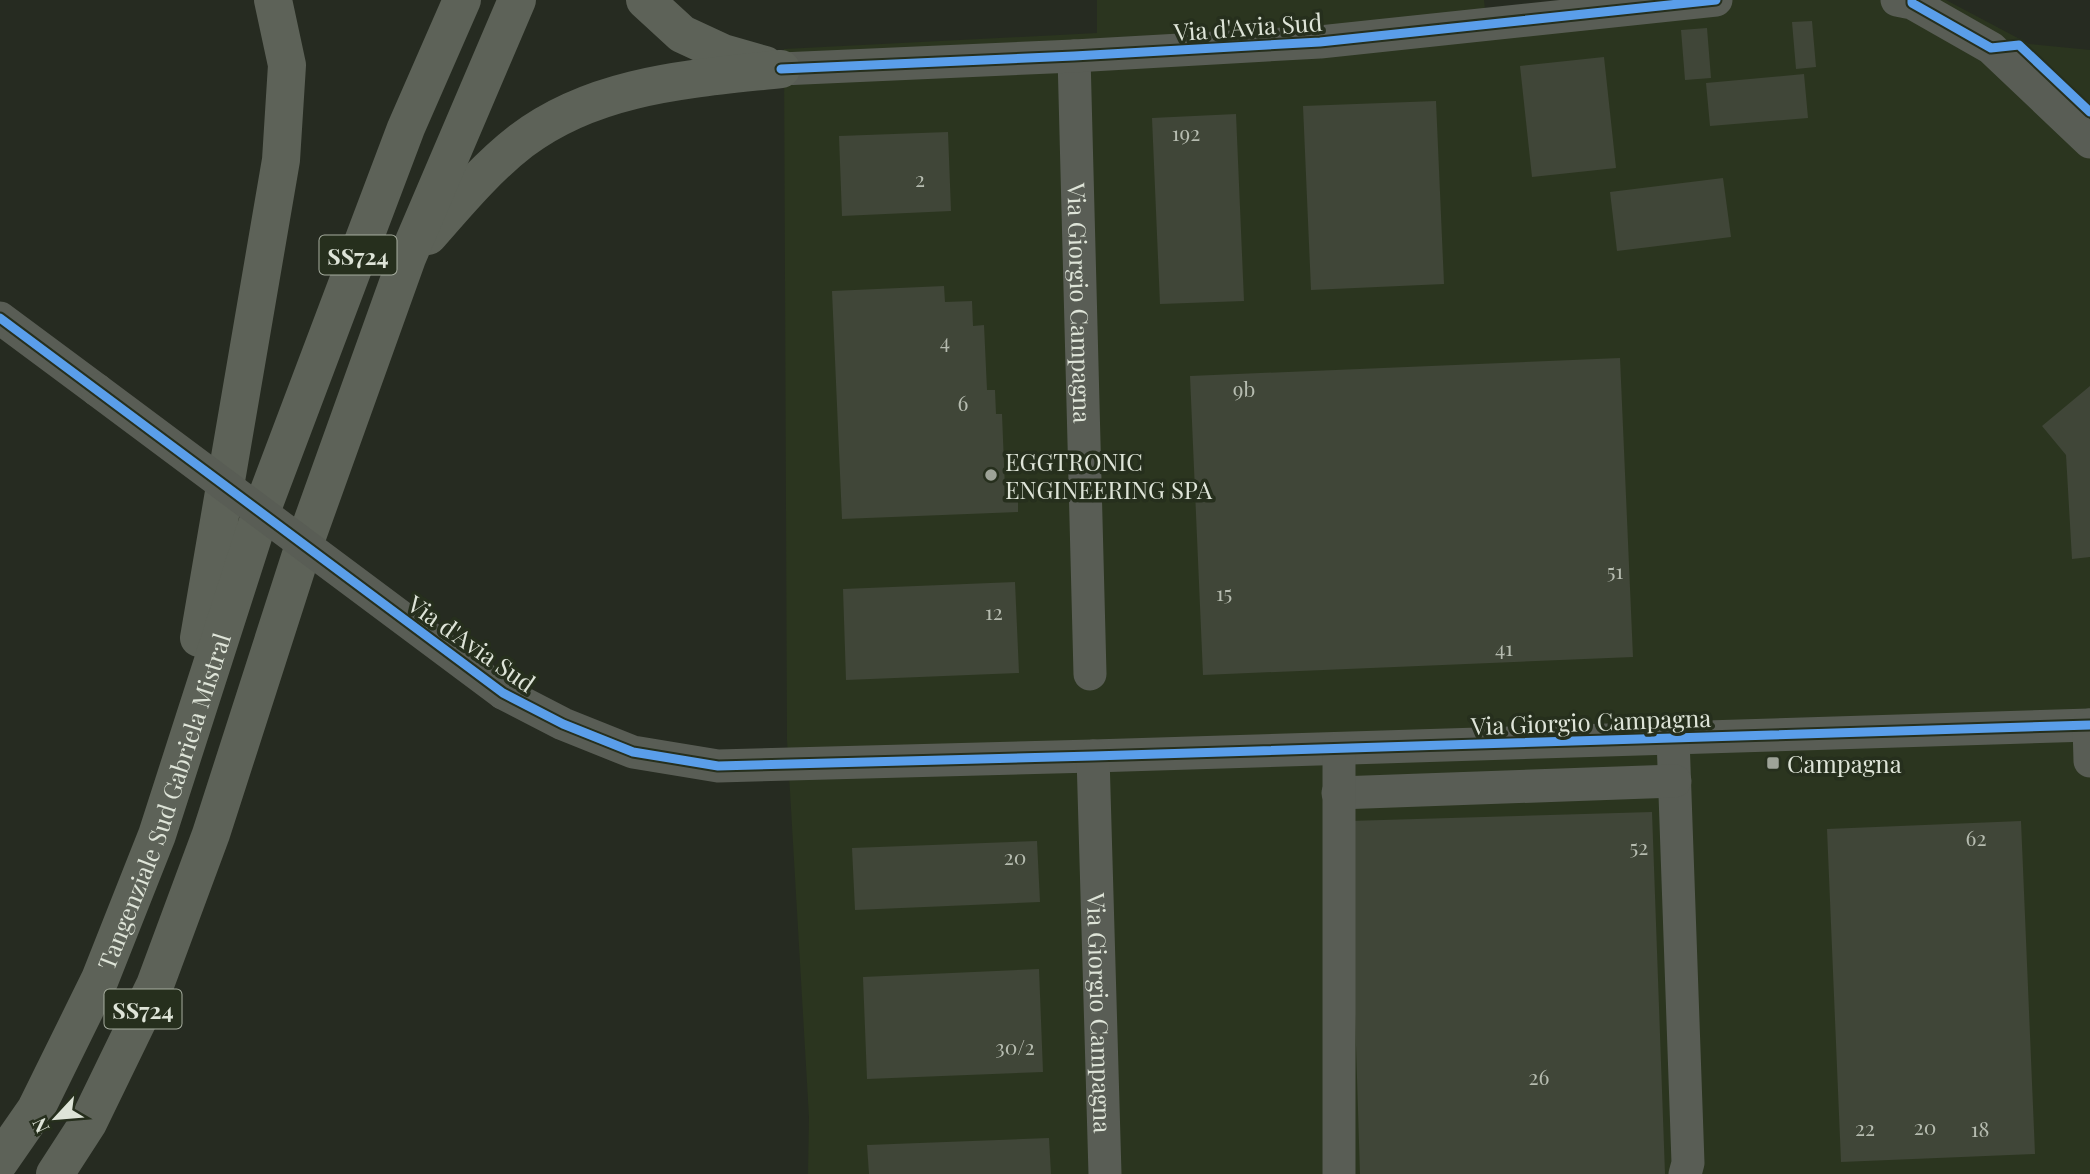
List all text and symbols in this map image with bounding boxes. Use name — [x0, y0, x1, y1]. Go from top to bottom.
street label: Via d'Avia Sud — [1172, 5, 1323, 47]
house number: 192 — [1172, 118, 1200, 146]
house number: 2 — [915, 164, 925, 192]
street label: Via Giorgio Campagna — [1061, 181, 1100, 424]
road number: SS724 — [320, 236, 396, 274]
house number: 4 — [940, 326, 950, 354]
house number: 9b — [1233, 374, 1255, 402]
house number: 6 — [958, 388, 969, 416]
place label: EGGTRONIC ENGINEERING SPA — [1005, 445, 1213, 505]
marker: EGGTRONIC ENGINEERING SPA — [983, 467, 999, 483]
house number: 51 — [1607, 556, 1623, 584]
house number: 15 — [1216, 578, 1232, 606]
street label: Via d'Avia Sud — [401, 587, 542, 699]
house number: 12 — [985, 597, 1003, 625]
street label: Tangenziale Sud Gabriela Mistral — [89, 629, 237, 974]
house number: 41 — [1495, 633, 1513, 661]
street label: Via Giorgio Campagna — [1469, 701, 1712, 741]
place label: Campagna — [1787, 747, 1902, 779]
marker: Campagna — [1765, 755, 1781, 771]
house number: 62 — [1966, 823, 1986, 851]
house number: 52 — [1630, 832, 1648, 860]
house number: 20 — [1004, 842, 1026, 870]
street label: Via Giorgio Campagna — [1081, 891, 1120, 1134]
road number: SS724 — [104, 990, 182, 1028]
house number: 30/2 — [995, 1032, 1035, 1060]
house number: 26 — [1529, 1062, 1550, 1090]
north arrow — [21, 1083, 91, 1153]
house number: 20 — [1914, 1112, 1936, 1140]
house number: 22 — [1855, 1113, 1875, 1141]
text: N — [25, 1114, 55, 1138]
house number: 18 — [1971, 1114, 1989, 1142]

